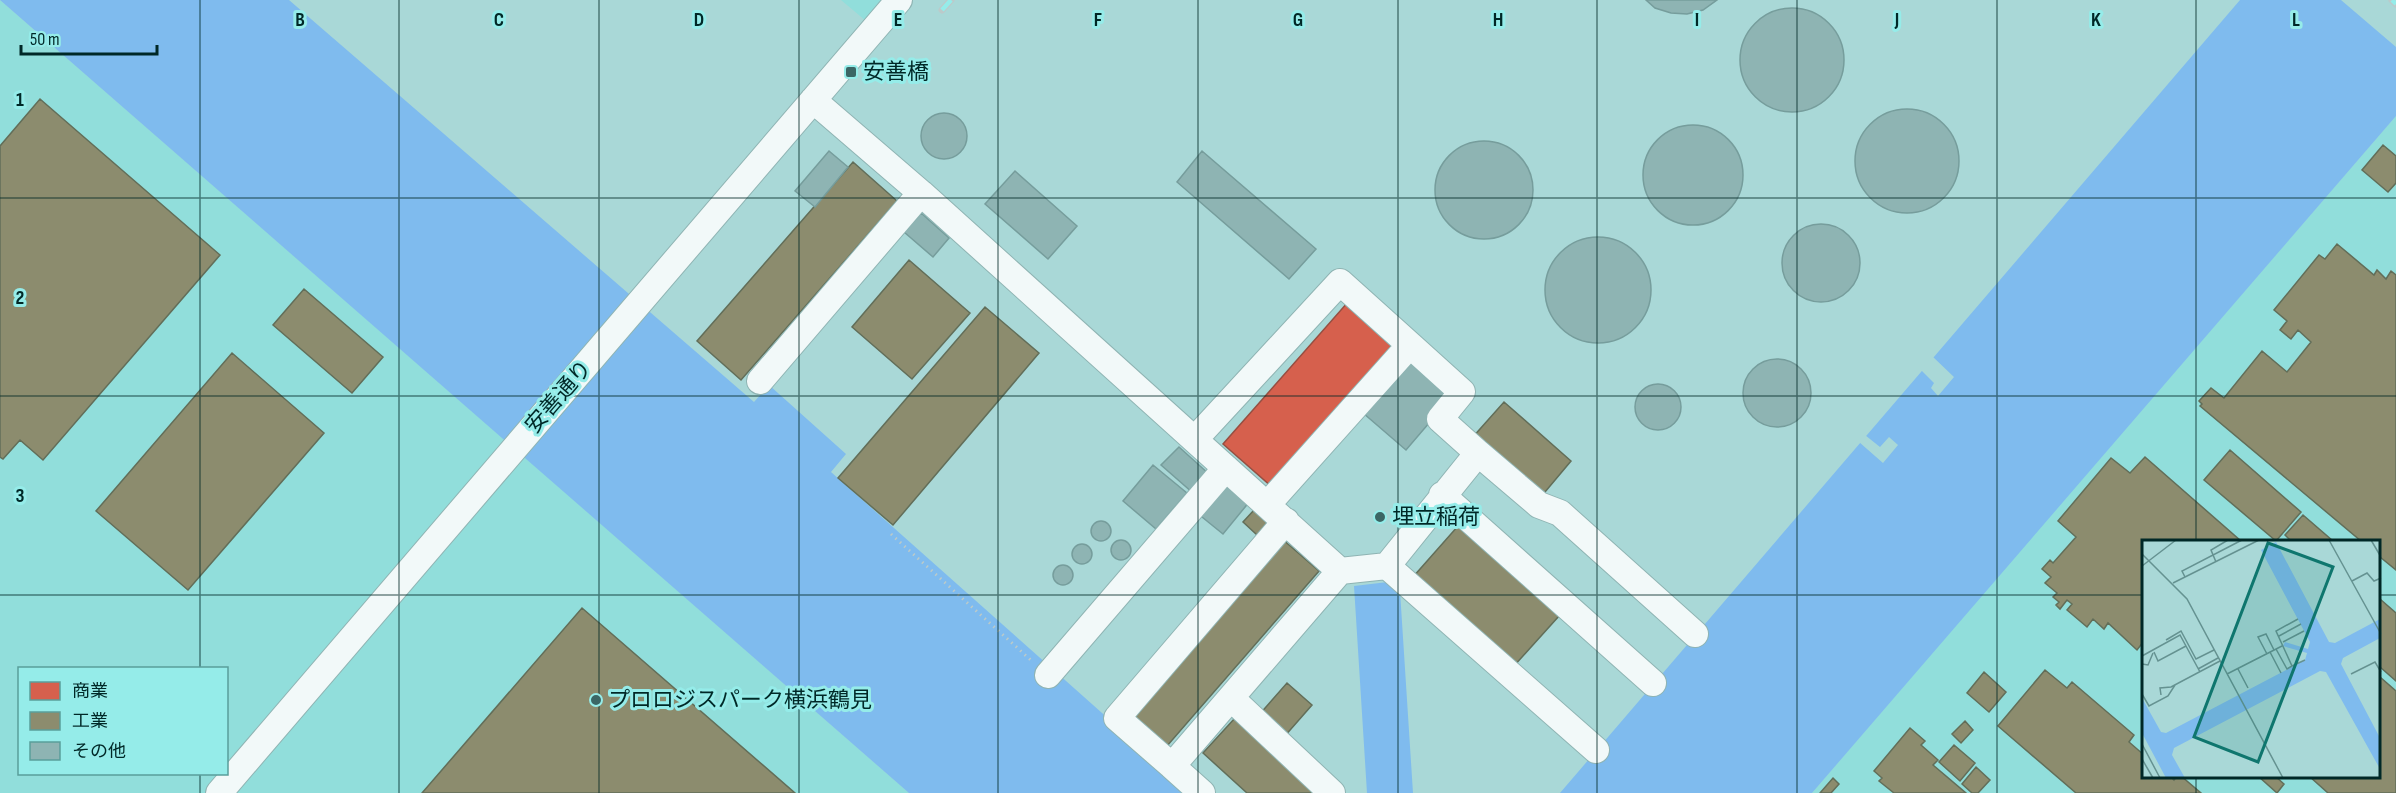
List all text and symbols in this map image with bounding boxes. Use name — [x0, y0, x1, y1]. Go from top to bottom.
text: B — [295, 8, 305, 32]
text: C — [494, 8, 504, 32]
text: D — [694, 8, 704, 32]
text: E — [894, 8, 902, 32]
text: F — [1094, 8, 1102, 32]
text: G — [1293, 8, 1303, 32]
text: H — [1493, 8, 1503, 32]
text: I — [1695, 8, 1699, 32]
text: J — [1894, 8, 1899, 32]
text: K — [2091, 8, 2101, 32]
text: L — [2292, 8, 2300, 32]
scale bar — [21, 18, 158, 56]
text: 50 m — [30, 29, 60, 50]
place label: 安善橋 — [863, 59, 929, 86]
marker: 安善橋 — [844, 65, 858, 79]
text: 1 — [16, 88, 24, 112]
text: 2 — [16, 286, 24, 310]
street label: 安善通り — [520, 355, 598, 439]
text: 3 — [16, 484, 25, 508]
place label: 埋立稲荷 — [1392, 504, 1480, 531]
marker: 埋立稲荷 — [1373, 510, 1387, 524]
inset map — [2142, 540, 2381, 778]
legend — [18, 667, 228, 775]
text: 商業 — [72, 681, 108, 702]
place label: プロロジスパーク横浜鶴見 — [608, 687, 872, 714]
marker: プロロジスパーク横浜鶴見 — [589, 693, 603, 707]
text: 工業 — [72, 711, 108, 732]
text: その他 — [72, 741, 126, 762]

